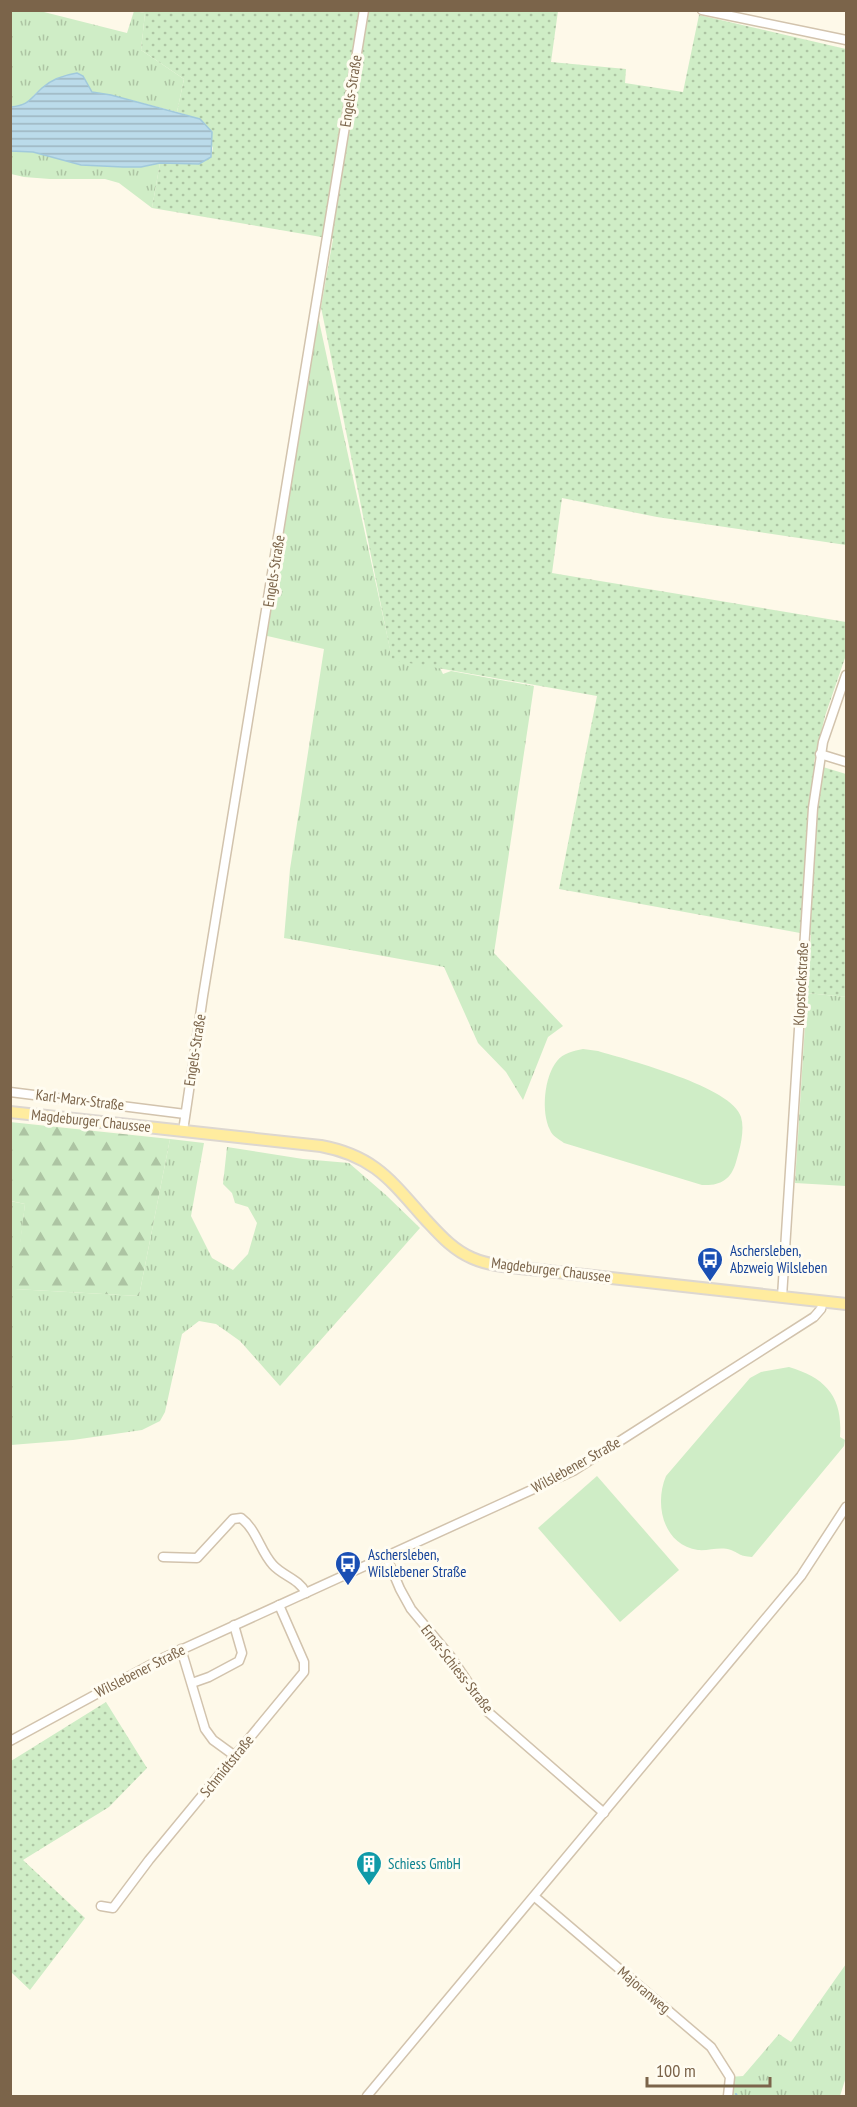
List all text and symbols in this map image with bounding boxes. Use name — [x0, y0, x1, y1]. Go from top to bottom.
street label: Engels-Straße — [335, 53, 366, 128]
street label: Engels-Straße — [258, 533, 289, 608]
street label: Klopstockstraße — [789, 942, 812, 1026]
street label: Engels-Straße — [179, 1012, 210, 1087]
street label: Karl-Marx-Straße — [35, 1085, 125, 1114]
street label: Magdeburger Chaussee — [30, 1105, 152, 1136]
place label: Aschersleben, Abzweig Wilsleben — [730, 1241, 827, 1277]
bus stop icon: Aschersleben, Abzweig Wilsleben — [695, 1245, 725, 1283]
street label: Magdeburger Chaussee — [490, 1253, 612, 1286]
street label: Wilslebener Straße — [528, 1432, 623, 1497]
place label: Aschersleben, Wilslebener Straße — [368, 1545, 467, 1581]
bus stop icon: Aschersleben, Wilslebener Straße — [333, 1549, 363, 1587]
street label: Ernst-Schiess-Straße — [417, 1621, 498, 1717]
street label: Wilslebener Straße — [92, 1640, 188, 1701]
street label: Schmidtstraße — [196, 1731, 258, 1801]
building icon: Schiess GmbH — [354, 1849, 384, 1887]
place label: Schiess GmbH — [388, 1854, 461, 1873]
street label: Majoranweg — [614, 1962, 675, 2017]
scale bar — [647, 2050, 770, 2088]
text: 100 m — [656, 2059, 696, 2082]

